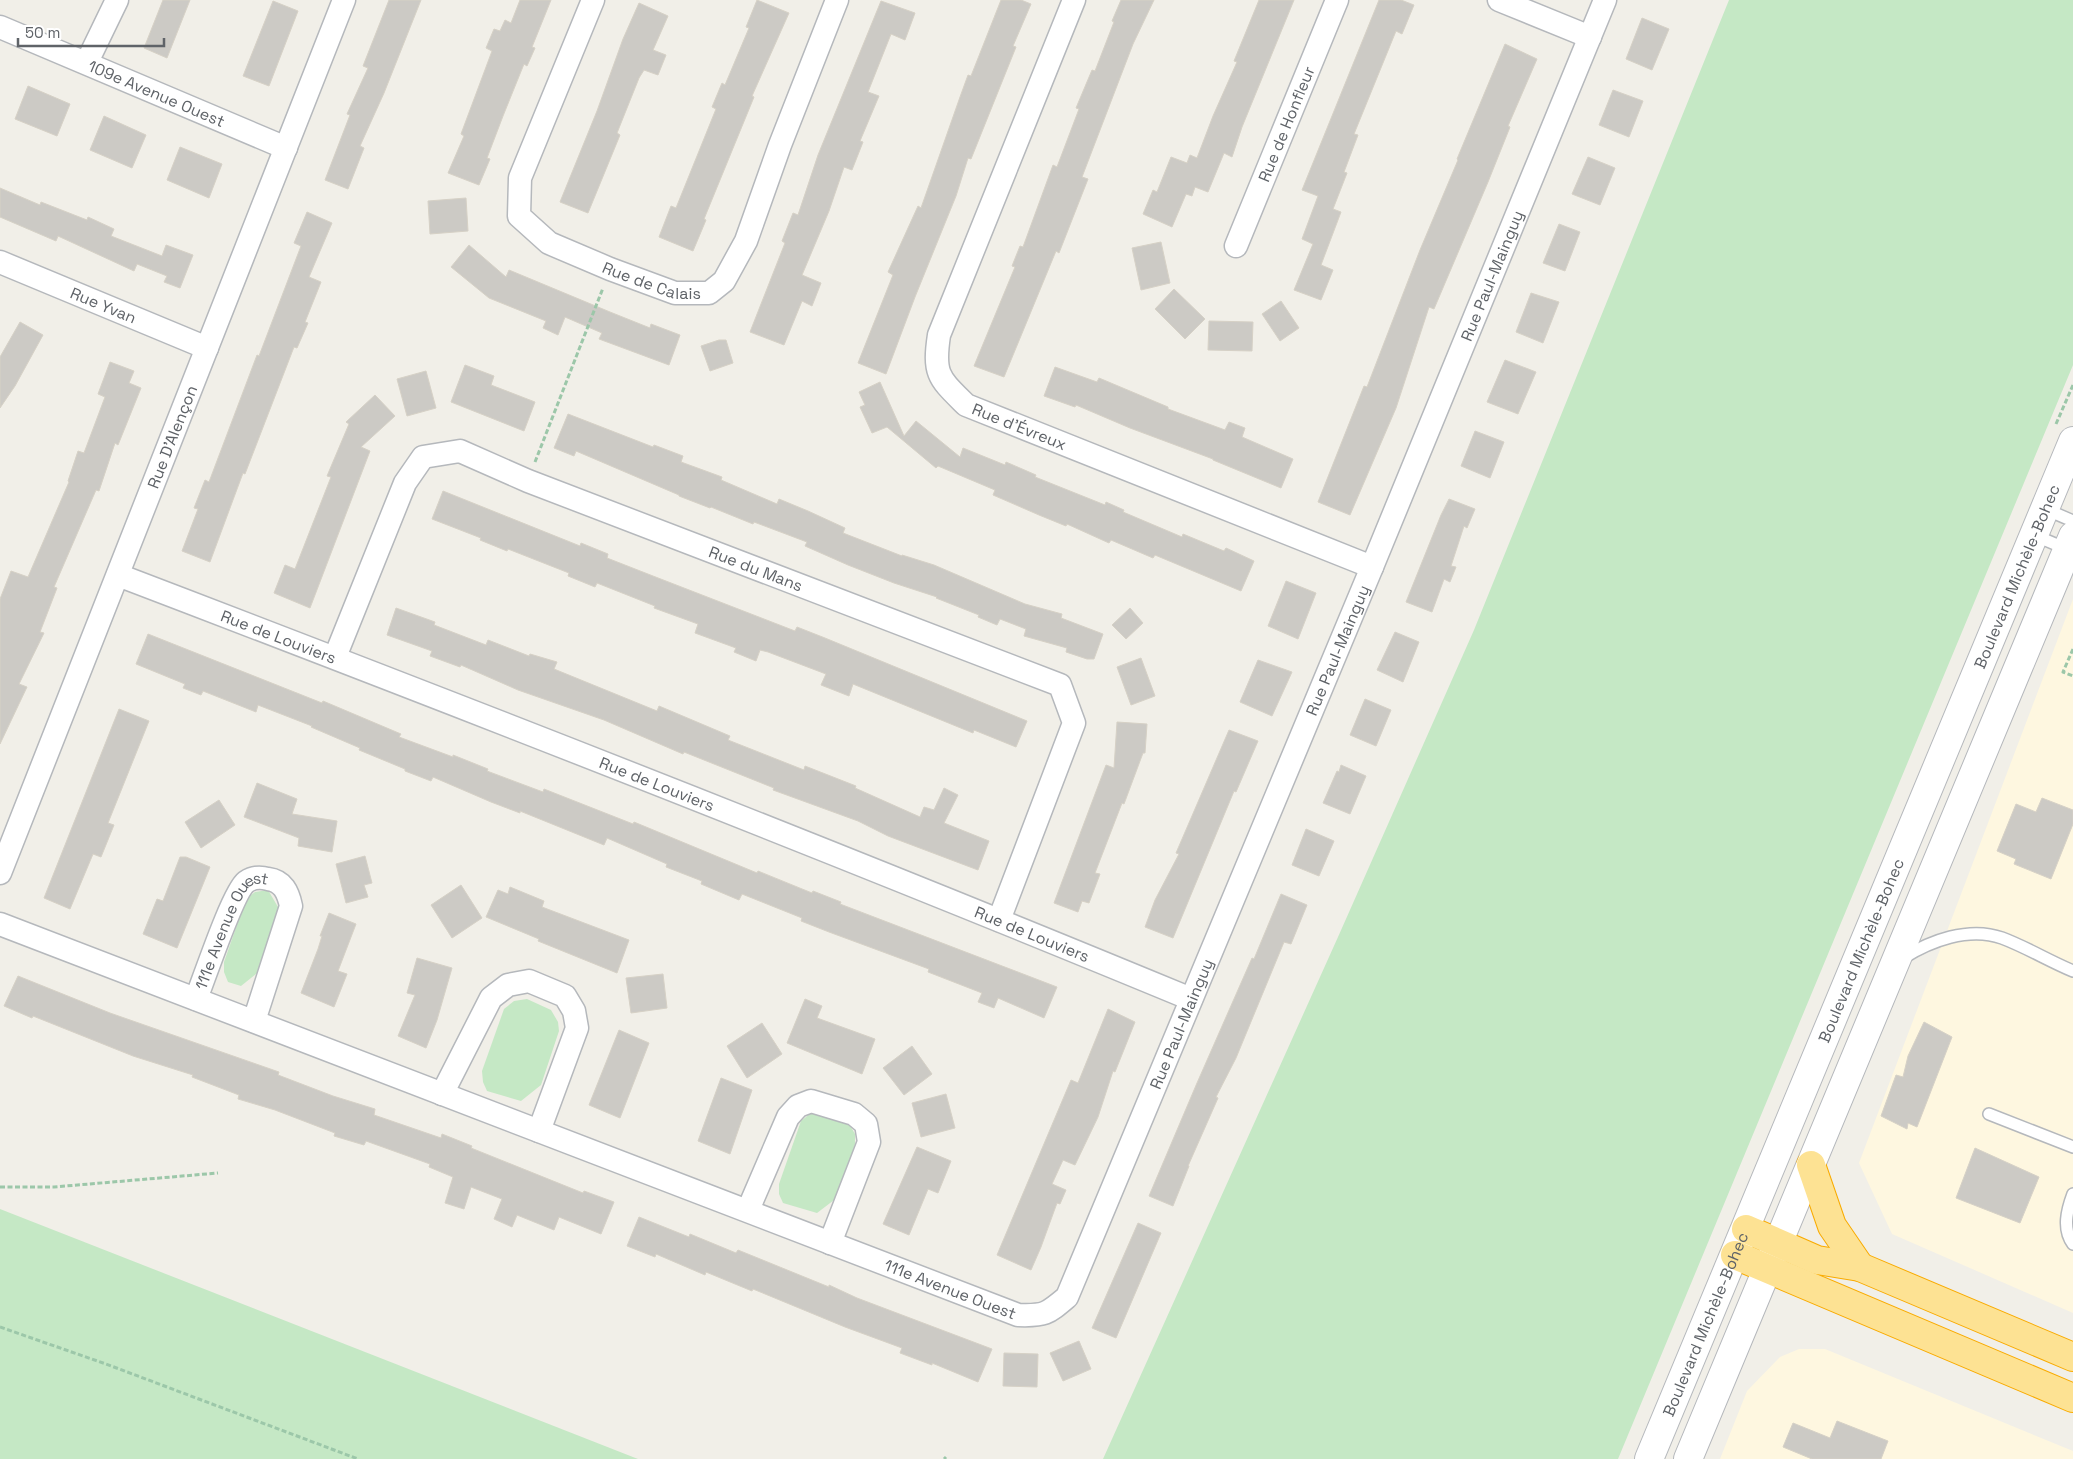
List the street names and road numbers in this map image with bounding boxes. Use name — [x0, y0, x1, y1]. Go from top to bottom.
street label: 109e Avenue Ouest — [85, 55, 228, 132]
street label: Rue de Honfleur — [1253, 63, 1320, 185]
street label: Rue Paul-Mainguy — [1456, 207, 1528, 344]
street label: Rue de Calais — [599, 257, 701, 304]
street label: Rue Yvan — [67, 282, 139, 328]
street label: Rue D'Alençon — [143, 382, 202, 491]
street label: Rue d'Évreux — [969, 398, 1070, 455]
street label: Boulevard Michèle-Bohec — [1969, 481, 2065, 672]
street label: Rue du Mans — [706, 541, 806, 596]
street label: Rue Paul-Mainguy — [1301, 582, 1374, 719]
street label: Rue de Louviers — [218, 605, 339, 669]
street label: Rue de Louviers — [596, 752, 718, 816]
street label: Boulevard Michèle-Bohec — [1814, 855, 1909, 1046]
street label: 111e Avenue Ouest — [190, 868, 270, 993]
street label: Rue de Louviers — [971, 902, 1092, 967]
street label: Rue Paul-Mainguy — [1145, 956, 1218, 1092]
street label: Boulevard Michèle-Bohec — [1658, 1229, 1753, 1420]
street label: 111e Avenue Ouest — [881, 1255, 1019, 1324]

